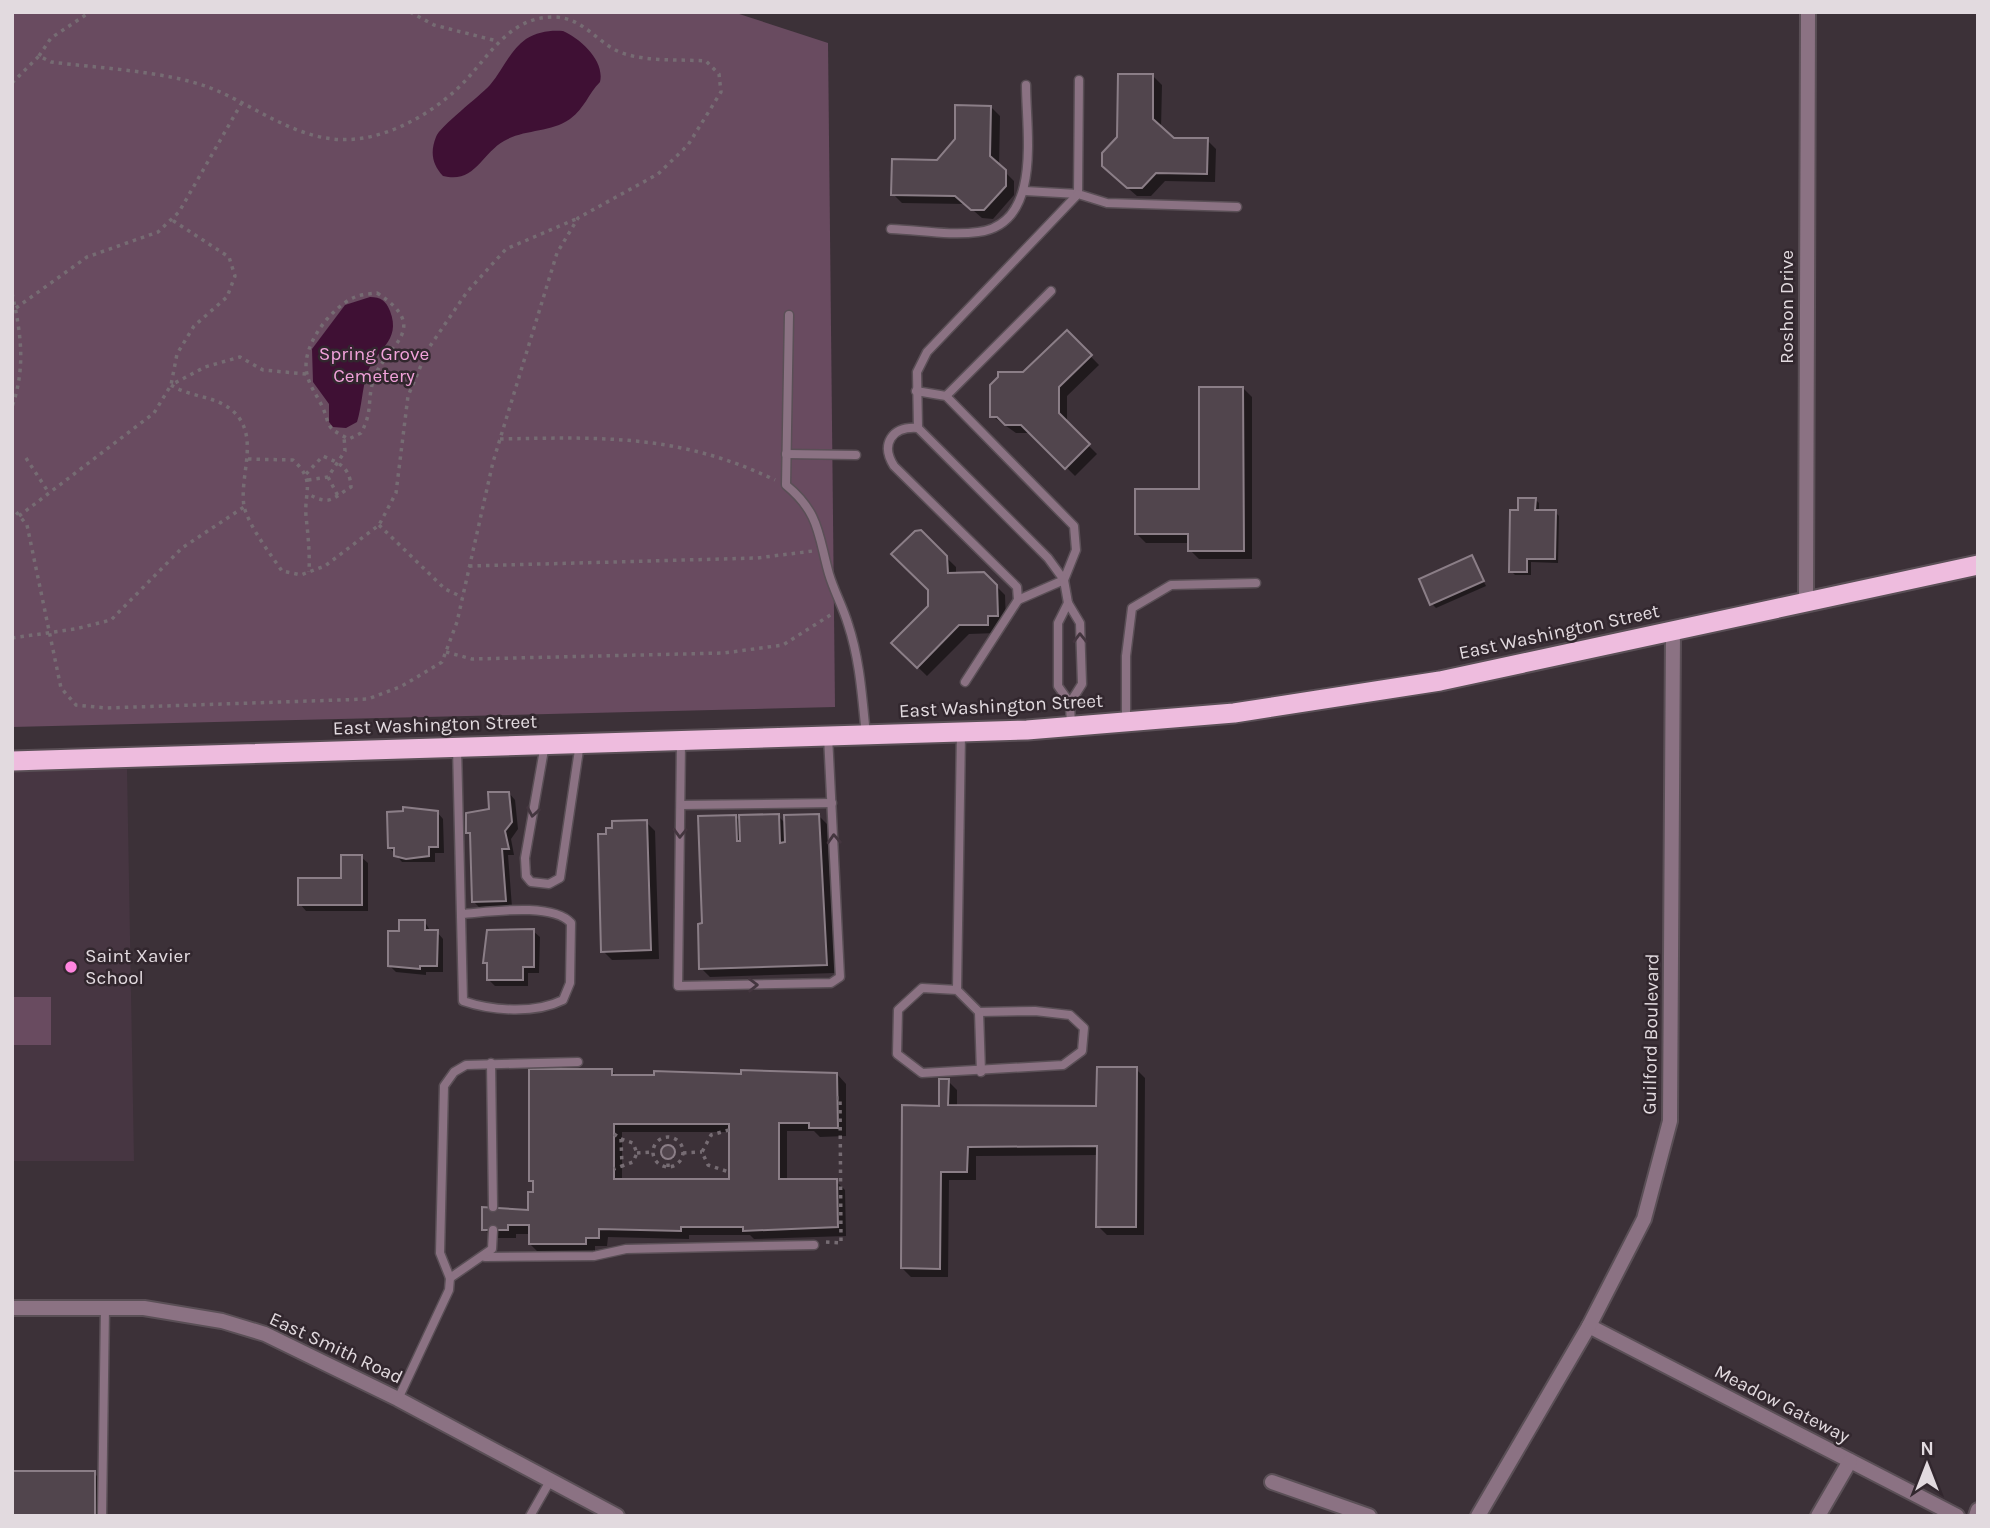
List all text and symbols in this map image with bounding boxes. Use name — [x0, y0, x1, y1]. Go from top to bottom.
street label: Roshon Drive — [1776, 250, 1798, 364]
park label: Spring Grove Cemetery — [319, 343, 429, 387]
street label: East Washington Street — [1457, 600, 1661, 664]
one-way arrow — [1073, 632, 1088, 643]
street label: East Washington Street — [898, 690, 1104, 722]
street label: East Washington Street — [332, 710, 538, 740]
one-way arrow — [526, 806, 541, 818]
one-way arrow — [672, 828, 688, 839]
one-way arrow — [827, 833, 842, 844]
place label: Saint Xavier School — [85, 945, 190, 989]
street label: Guilford Boulevard — [1639, 953, 1663, 1115]
marker: Saint Xavier School — [63, 959, 79, 975]
one-way arrow — [748, 977, 759, 992]
street label: East Smith Road — [266, 1307, 406, 1389]
street label: Meadow Gateway — [1711, 1360, 1853, 1448]
north arrow — [1892, 1430, 1962, 1500]
text: N — [1920, 1438, 1934, 1460]

